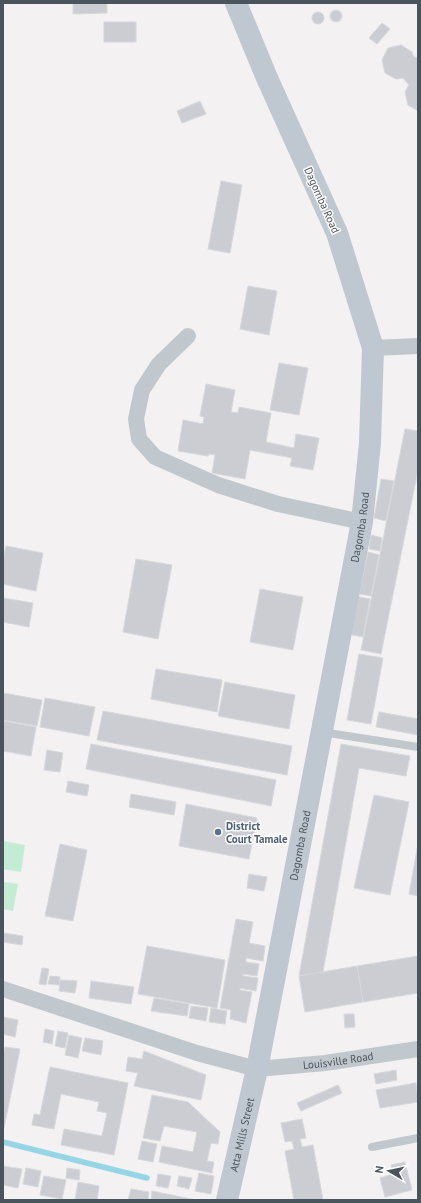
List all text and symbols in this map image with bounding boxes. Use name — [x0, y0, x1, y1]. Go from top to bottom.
street label: Dagomba Road — [301, 165, 343, 235]
street label: Dagomba Road — [347, 491, 372, 564]
street label: Dagomba Road — [286, 809, 314, 882]
place label: District Court Tamale — [226, 819, 288, 846]
marker: District Court Tamale — [213, 827, 223, 837]
street label: Louisville Road — [302, 1049, 374, 1072]
street label: Atta Mills Street — [227, 1096, 257, 1173]
north arrow — [369, 1151, 409, 1191]
text: N — [372, 1165, 387, 1174]

